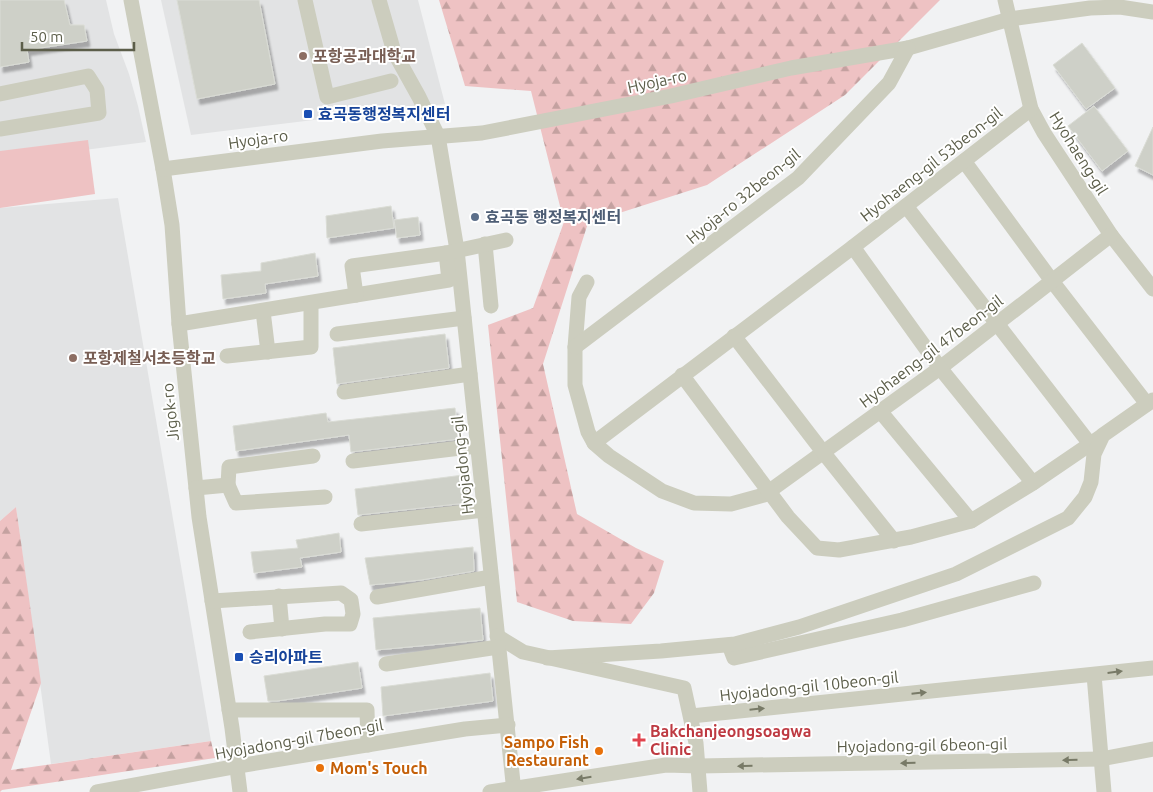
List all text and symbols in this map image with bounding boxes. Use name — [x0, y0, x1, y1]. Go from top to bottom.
scale bar — [22, 20, 135, 52]
text: 50 m — [30, 28, 63, 45]
place label: 포항공과대학교 — [313, 47, 416, 65]
marker: 포항공과대학교 — [297, 50, 309, 62]
street label: Hyoja-ro — [626, 66, 688, 96]
street label: Hyohaeng-gil 53beon-gil — [857, 103, 1005, 225]
place label: 효곡동행정복지센터 — [318, 105, 450, 123]
marker: 효곡동행정복지센터 — [302, 108, 314, 120]
street label: Hyohaeng-gil — [1046, 108, 1112, 198]
street label: Hyoja-ro — [227, 126, 289, 152]
street label: Hyoja-ro 32beon-gil — [683, 145, 803, 247]
place label: 효곡동 행정복지센터 — [485, 208, 621, 226]
marker: 효곡동 행정복지센터 — [469, 211, 481, 223]
street label: Hyohaeng-gil 47beon-gil — [856, 291, 1006, 411]
place label: 포항제철서초등학교 — [83, 349, 216, 367]
marker: 포항제철서초등학교 — [67, 352, 79, 364]
street label: Jigok-ro — [158, 382, 182, 442]
street label: Hyojadong-gil — [448, 415, 476, 515]
place label: 승리아파트 — [249, 648, 323, 666]
marker: 승리아파트 — [233, 651, 245, 663]
street label: Hyojadong-gil 10beon-gil — [719, 668, 899, 704]
one-way arrow — [1108, 668, 1124, 676]
one-way arrow — [911, 688, 927, 696]
one-way arrow — [750, 705, 766, 713]
street label: Hyojadong-gil 7beon-gil — [213, 715, 385, 763]
place label: Bakchanjeongsoagwa Clinic — [650, 722, 811, 758]
place label: Sampo Fish Restaurant — [504, 733, 589, 769]
marker: Bakchanjeongsoagwa Clinic — [632, 733, 646, 747]
street label: Hyojadong-gil 6beon-gil — [837, 735, 1007, 755]
marker: Sampo Fish Restaurant — [593, 745, 605, 757]
one-way arrow — [1062, 756, 1078, 764]
place label: Mom's Touch — [330, 759, 428, 777]
one-way arrow — [899, 759, 915, 767]
marker: Mom's Touch — [314, 762, 326, 774]
one-way arrow — [737, 762, 753, 770]
one-way arrow — [575, 774, 591, 782]

